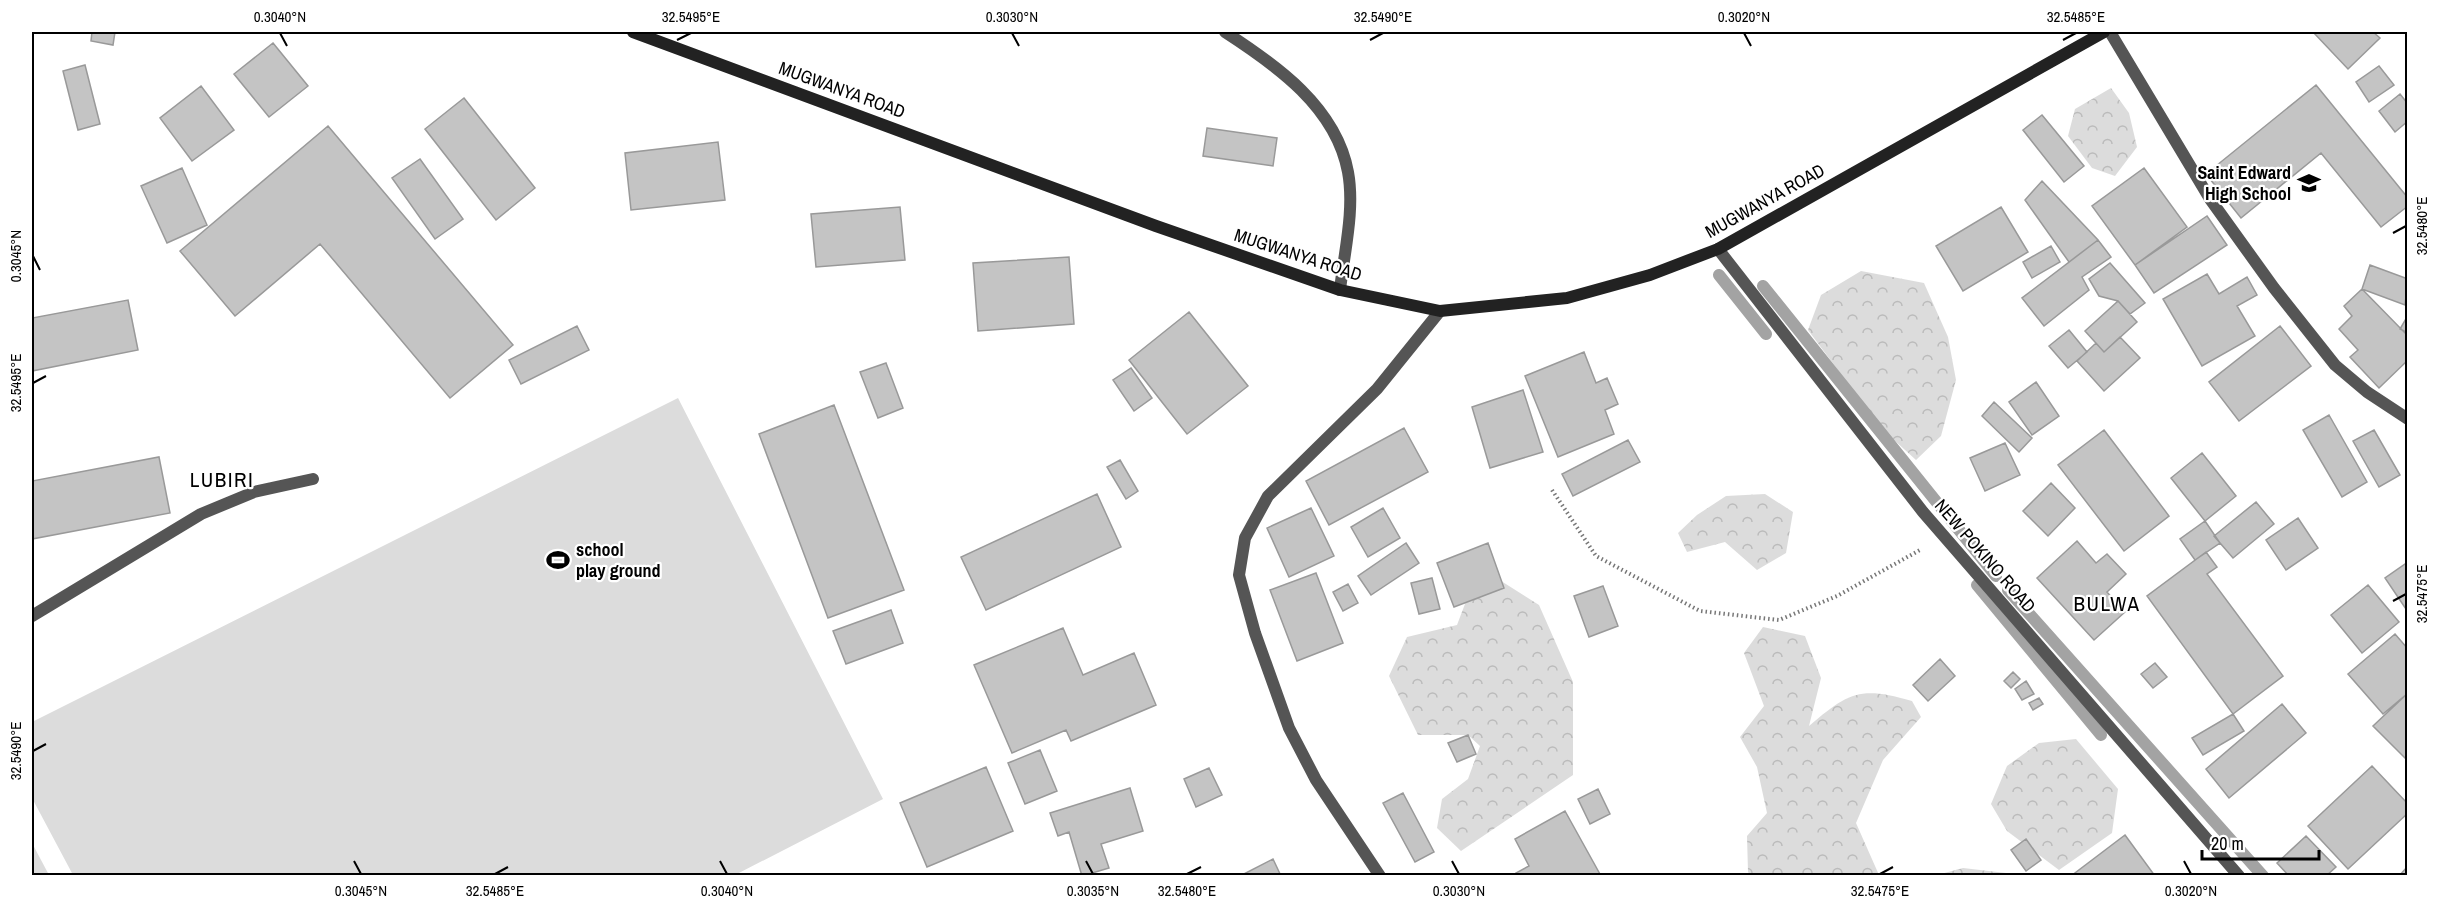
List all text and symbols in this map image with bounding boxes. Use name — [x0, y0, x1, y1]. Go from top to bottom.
text: 0.3040°N — [254, 6, 306, 27]
text: 32.5495°E — [662, 6, 720, 27]
text: 0.3030°N — [986, 6, 1038, 27]
text: 32.5490°E — [1354, 6, 1412, 27]
text: 0.3020°N — [1718, 6, 1770, 27]
text: 32.5485°E — [2047, 6, 2105, 27]
street label: MUGWANYA ROAD — [775, 55, 909, 124]
street label: MUGWANYA ROAD — [1701, 157, 1829, 244]
place label: Saint Edward High School — [2197, 160, 2291, 206]
school or university icon: Saint Edward High School — [2296, 170, 2322, 196]
text: 32.5480°E — [2411, 197, 2432, 255]
street label: MUGWANYA ROAD — [1231, 222, 1365, 287]
text: 0.3045°N — [5, 230, 26, 282]
text: 32.5495°E — [5, 354, 26, 412]
district label: LUBIRI — [190, 465, 254, 494]
street label: NEW POKINO ROAD — [1929, 494, 2042, 618]
place label: school play ground — [576, 537, 660, 583]
sports icon: school play ground — [545, 547, 571, 573]
text: 32.5475°E — [2411, 565, 2432, 623]
district label: BULWA — [2074, 589, 2140, 618]
text: 32.5490°E — [5, 722, 26, 780]
scale bar — [2202, 823, 2319, 861]
text: 20 m — [2211, 831, 2244, 856]
text: 0.3045°N — [335, 880, 387, 901]
text: 32.5485°E — [466, 880, 524, 901]
text: 0.3040°N — [701, 880, 753, 901]
text: 0.3035°N — [1067, 880, 1119, 901]
text: 32.5480°E — [1158, 880, 1216, 901]
text: 0.3030°N — [1433, 880, 1485, 901]
text: 32.5475°E — [1851, 880, 1909, 901]
text: 0.3020°N — [2165, 880, 2217, 901]

